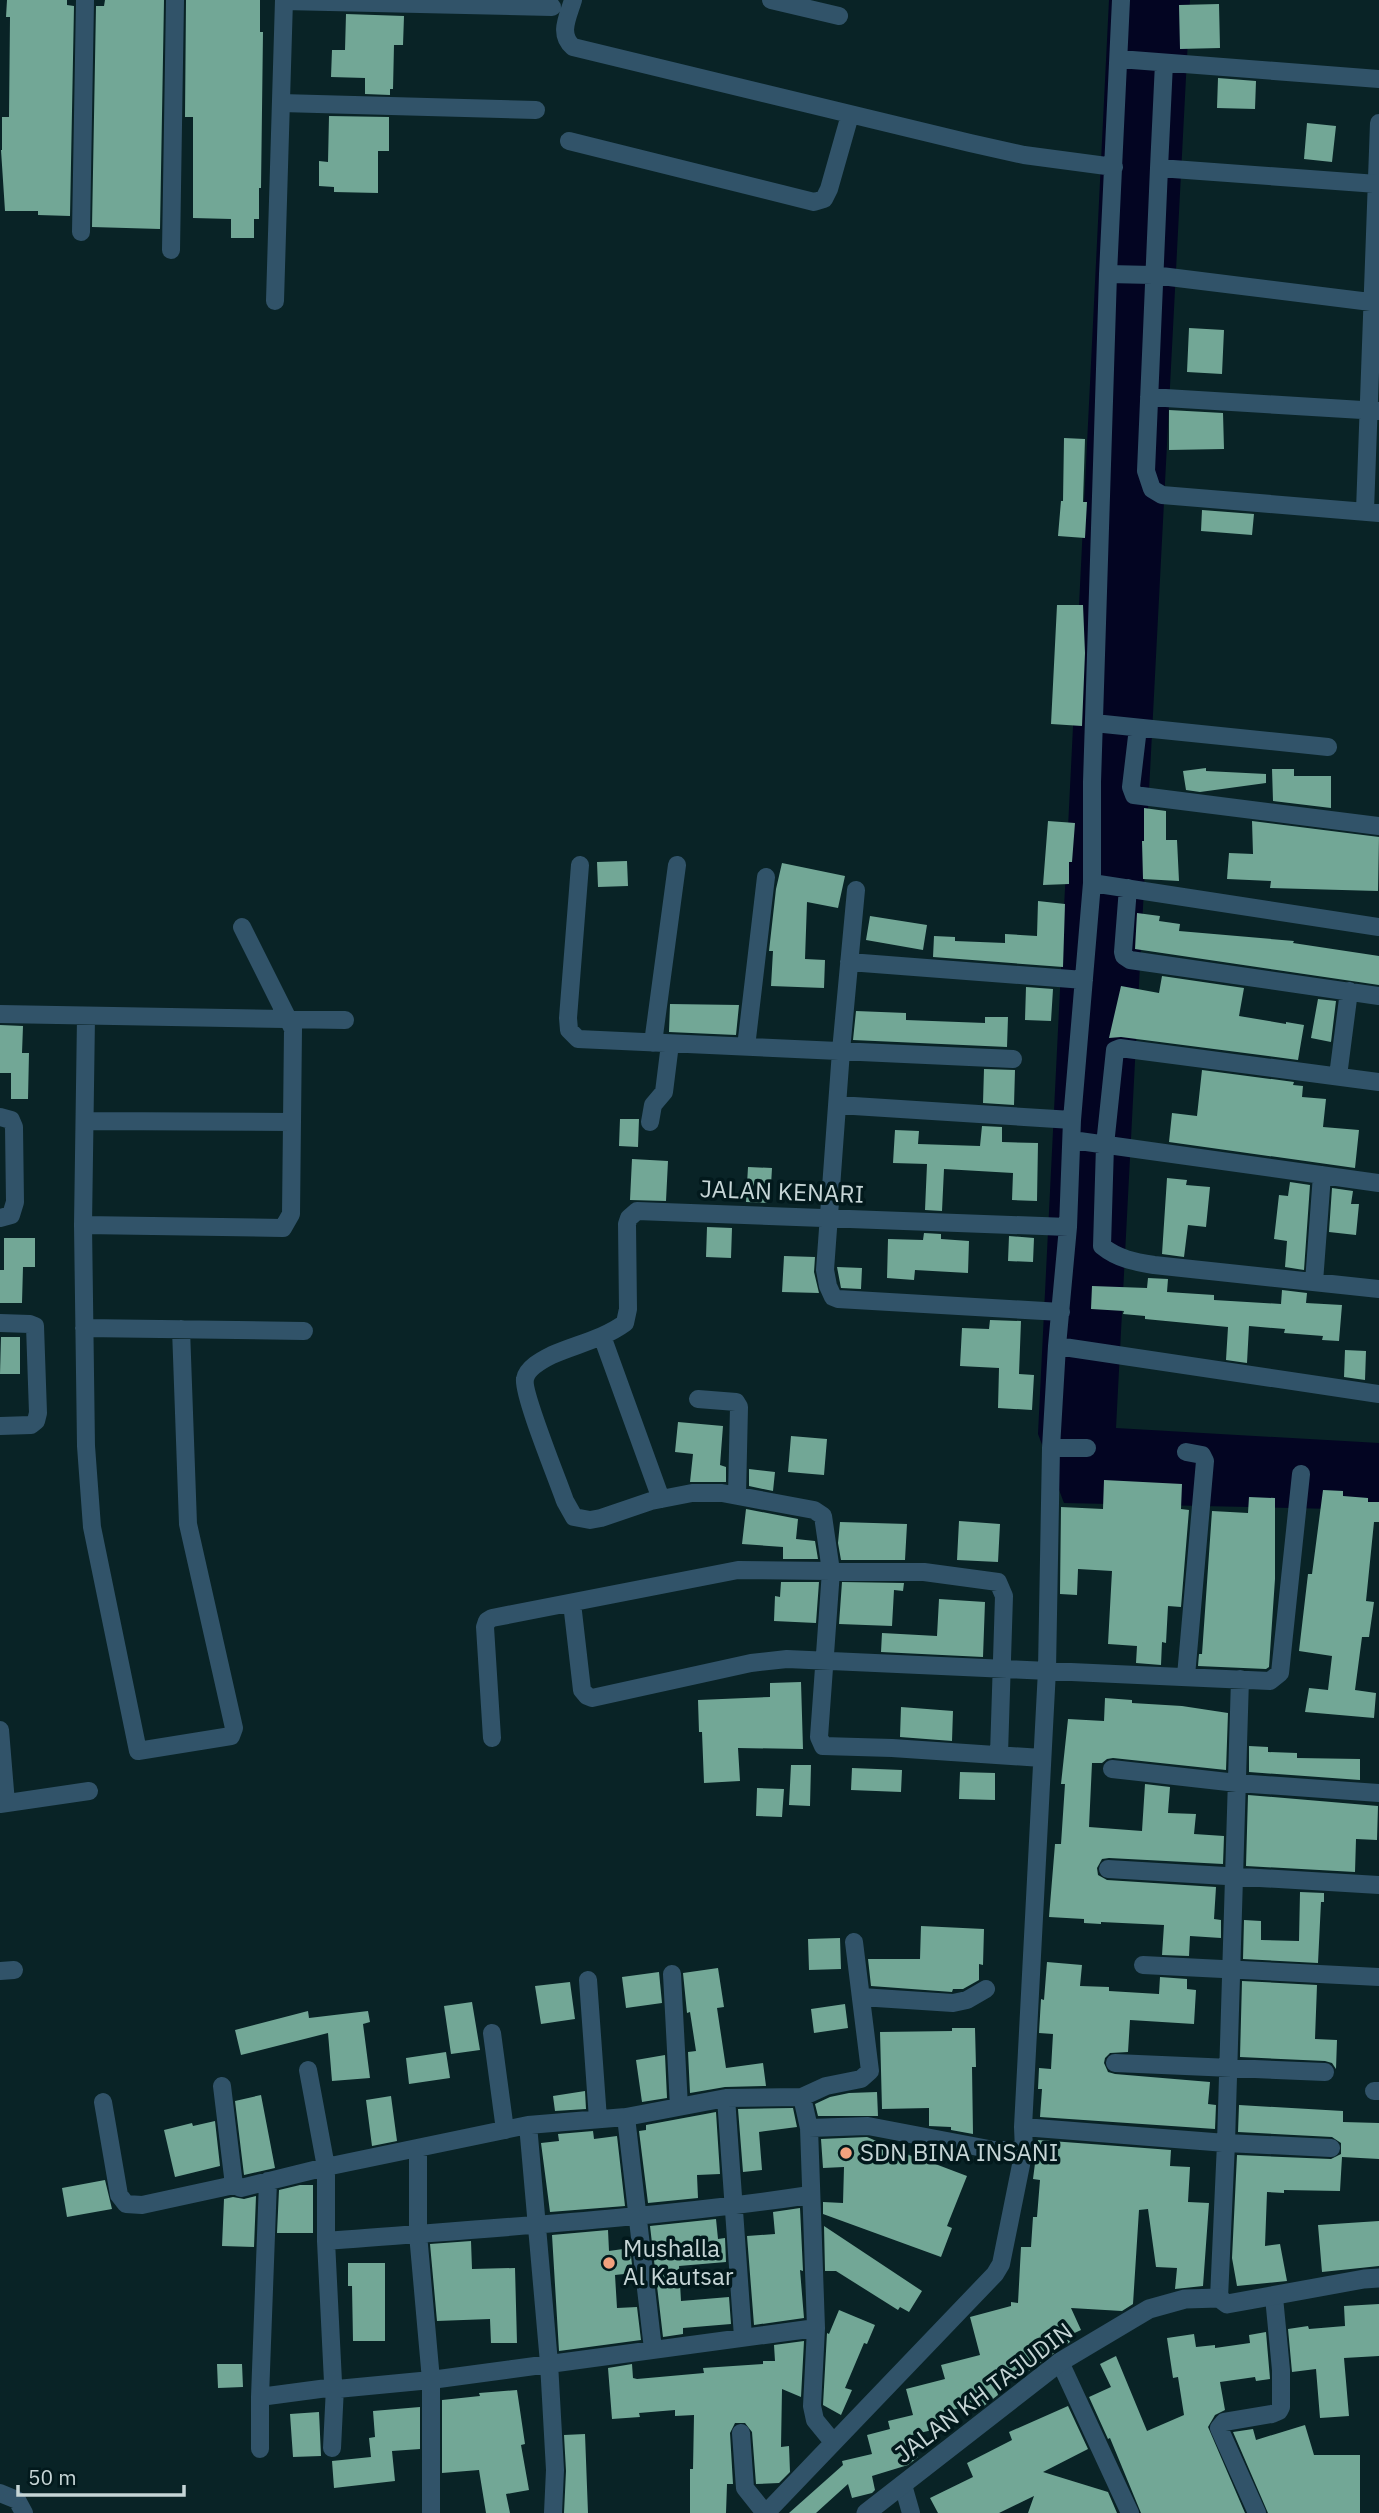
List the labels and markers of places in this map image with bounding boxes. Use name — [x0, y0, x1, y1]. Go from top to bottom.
place label: SDN BINA INSANI — [860, 2136, 1058, 2168]
marker: SDN BINA INSANI — [838, 2145, 854, 2161]
place label: Mushalla Al Kautsar — [623, 2232, 734, 2292]
marker: Mushalla Al Kautsar — [601, 2255, 617, 2271]

